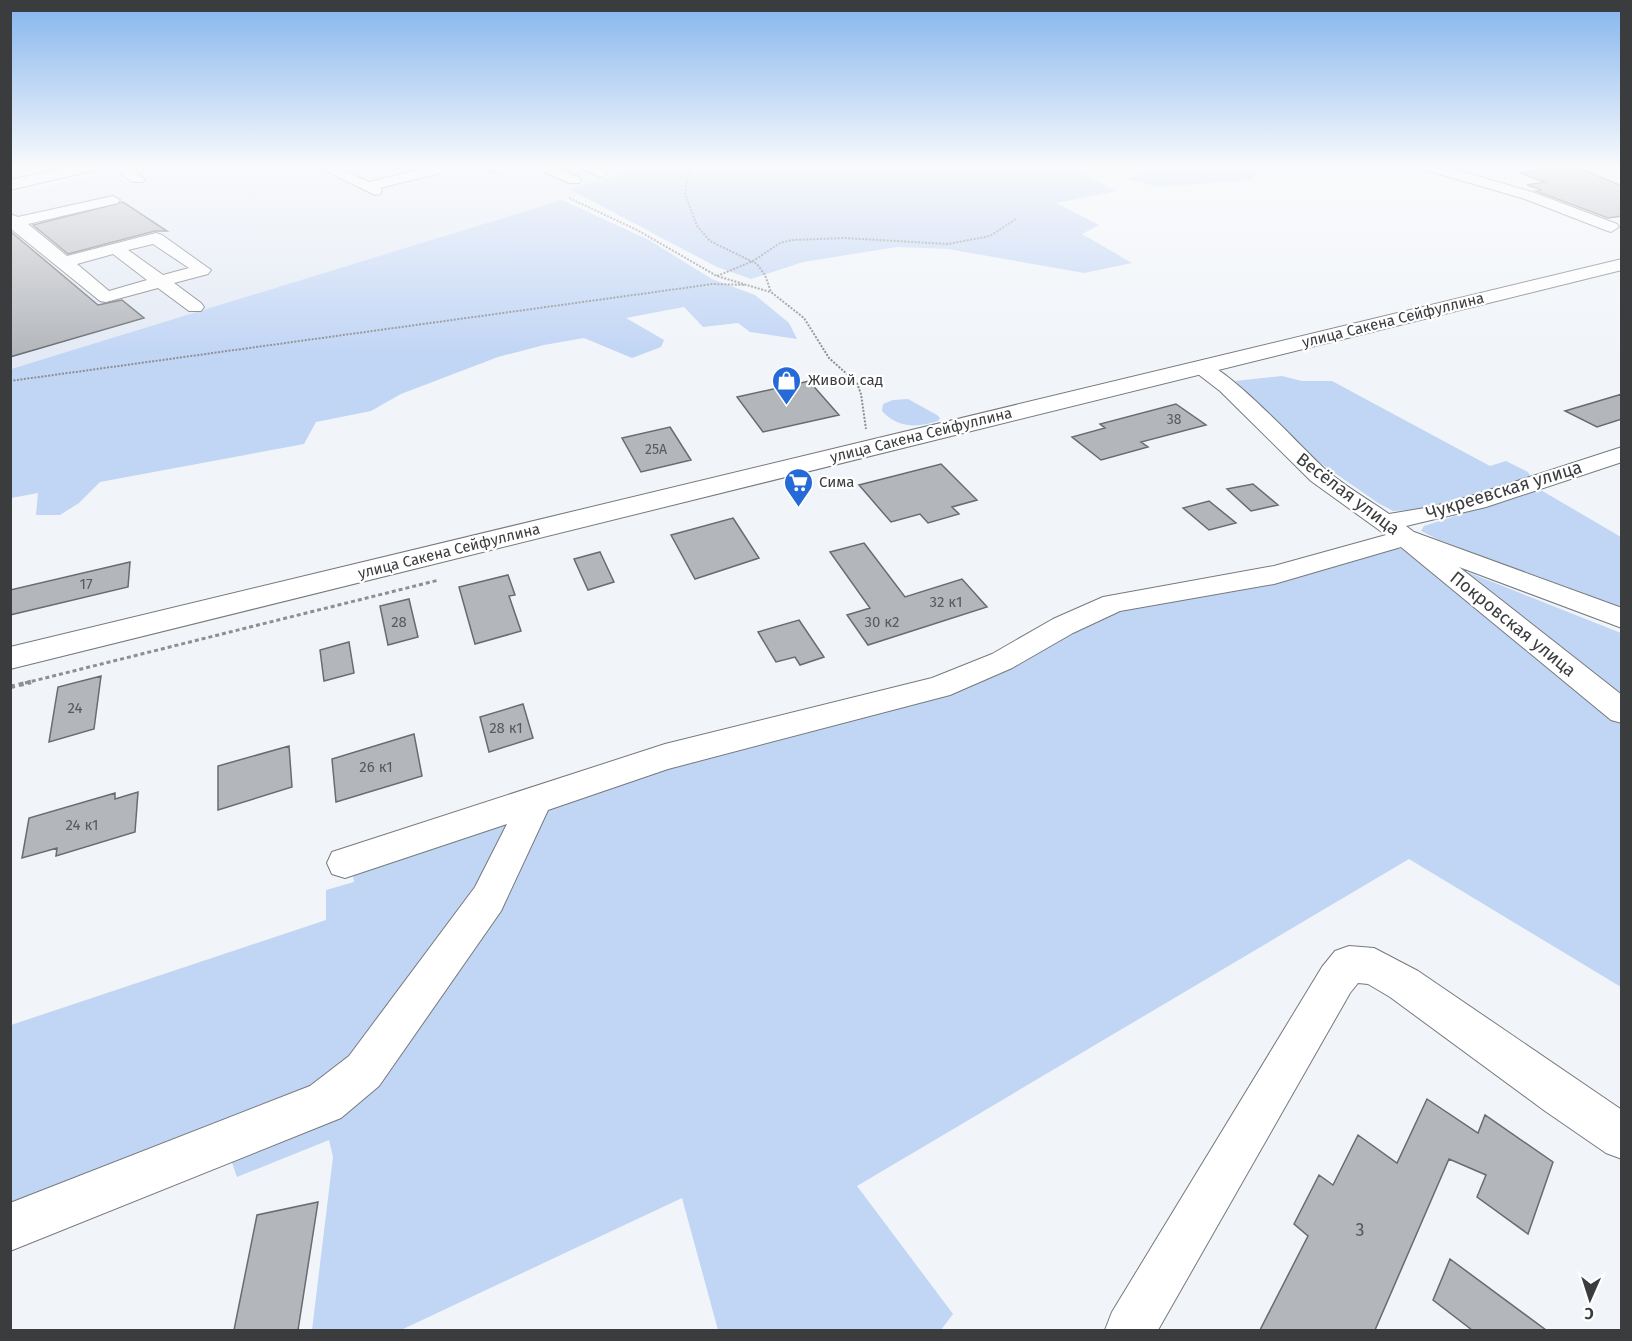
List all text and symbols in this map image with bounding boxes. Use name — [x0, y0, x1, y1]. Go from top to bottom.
street label: улица Сакена Сейфуллина — [1300, 289, 1486, 351]
shop icon: Живой сад — [771, 364, 803, 406]
place label: Живой сад — [808, 371, 883, 389]
street label: улица Сакена Сейфуллина — [828, 404, 1014, 466]
house number: 38 — [1167, 411, 1182, 428]
house number: 25А — [645, 441, 667, 458]
street label: Весёлая улица — [1292, 448, 1404, 540]
street label: Чукреевская улица — [1423, 456, 1585, 524]
supermarket icon: Сима — [782, 466, 814, 508]
place label: Сима — [819, 473, 854, 491]
street label: улица Сакена Сейфуллина — [356, 520, 542, 582]
street label: Покровская улица — [1446, 566, 1580, 682]
house number: 17 — [79, 575, 93, 593]
house number: 32 к1 — [930, 593, 962, 611]
house number: 28 — [391, 613, 407, 631]
house number: 30 к2 — [864, 613, 900, 631]
house number: 24 — [67, 699, 83, 717]
house number: 28 к1 — [489, 719, 523, 737]
house number: 26 к1 — [359, 758, 393, 776]
house number: 24 к1 — [65, 816, 99, 834]
house number: 3 — [1356, 1219, 1364, 1241]
north arrow — [1560, 1269, 1620, 1329]
text: С — [1583, 1304, 1594, 1323]

